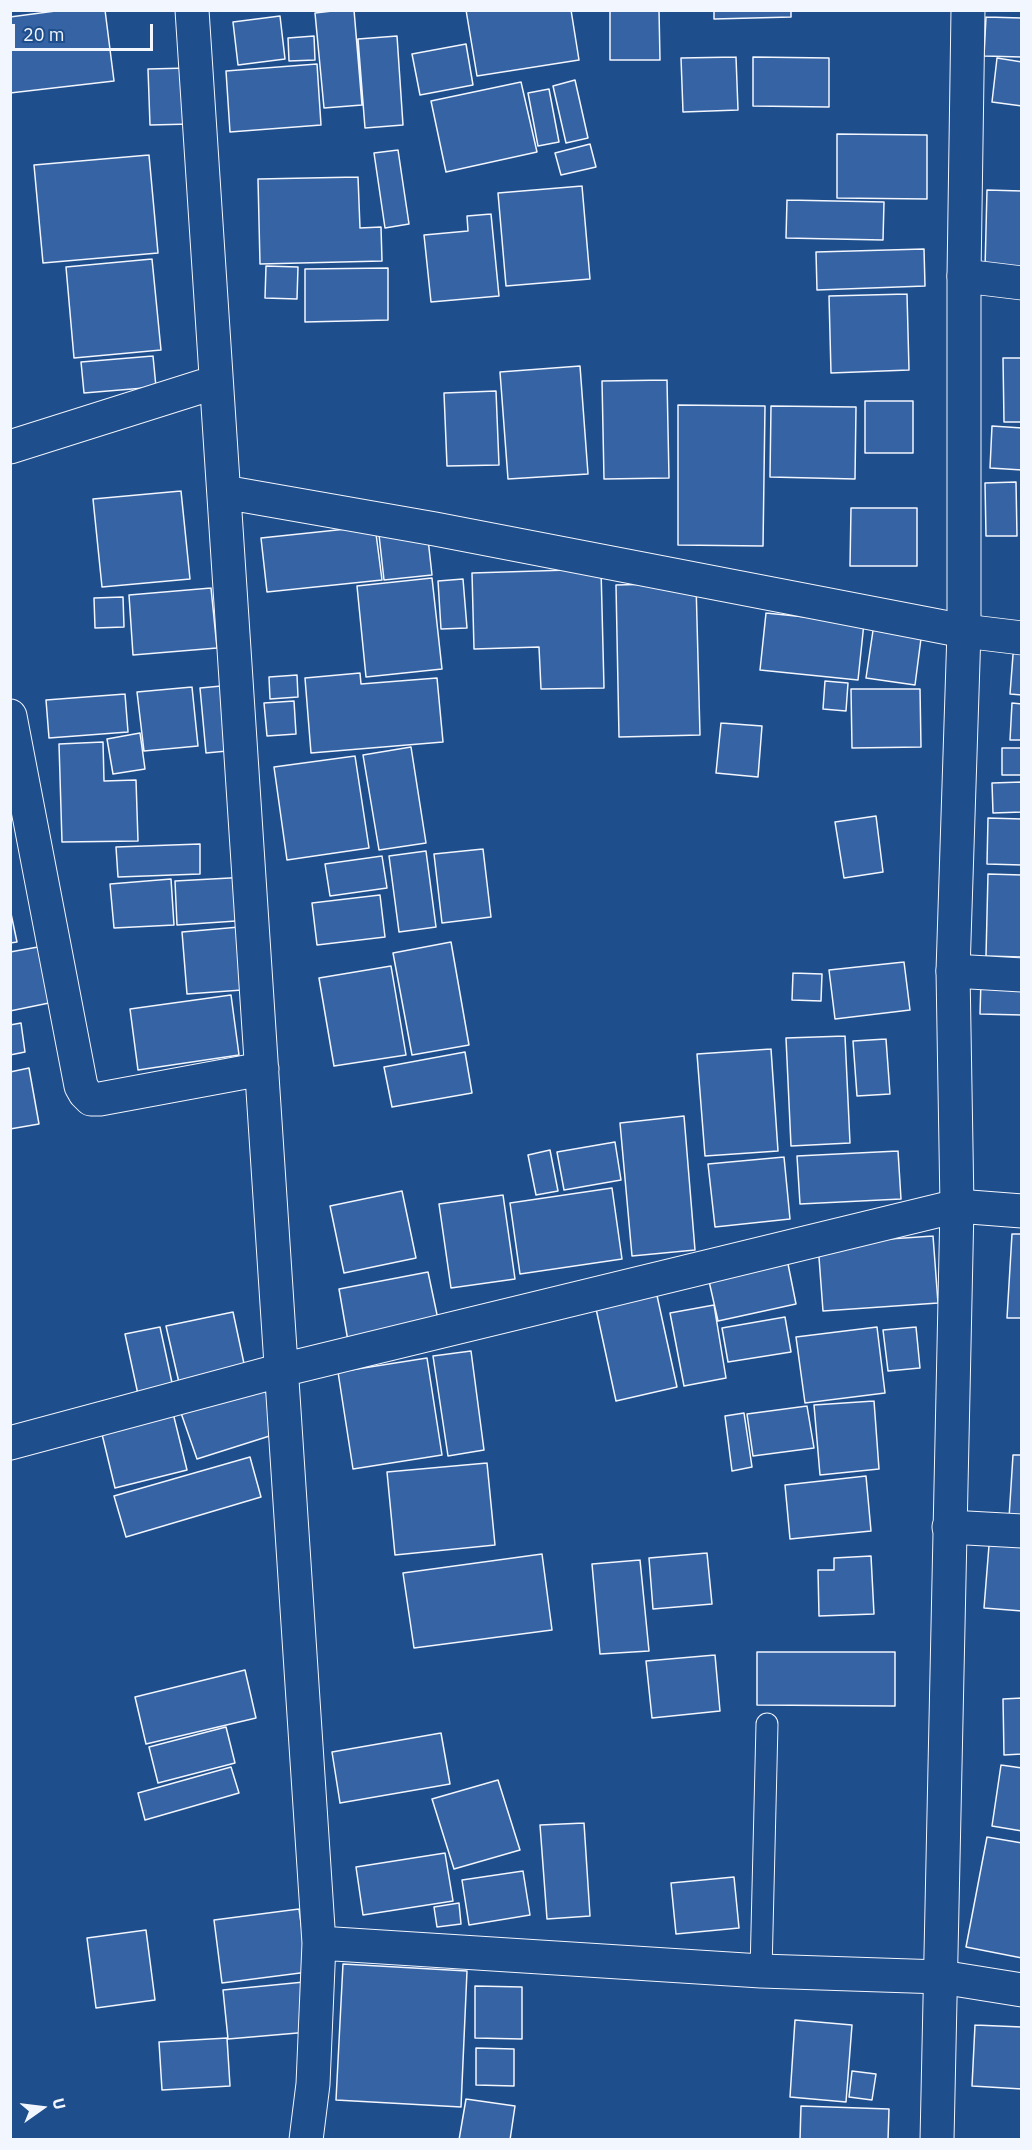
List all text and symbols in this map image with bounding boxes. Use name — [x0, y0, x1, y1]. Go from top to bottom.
scale bar — [15, 12, 156, 50]
text: 20 m — [23, 23, 65, 46]
north arrow — [12, 2078, 72, 2138]
text: U — [48, 2096, 71, 2111]

